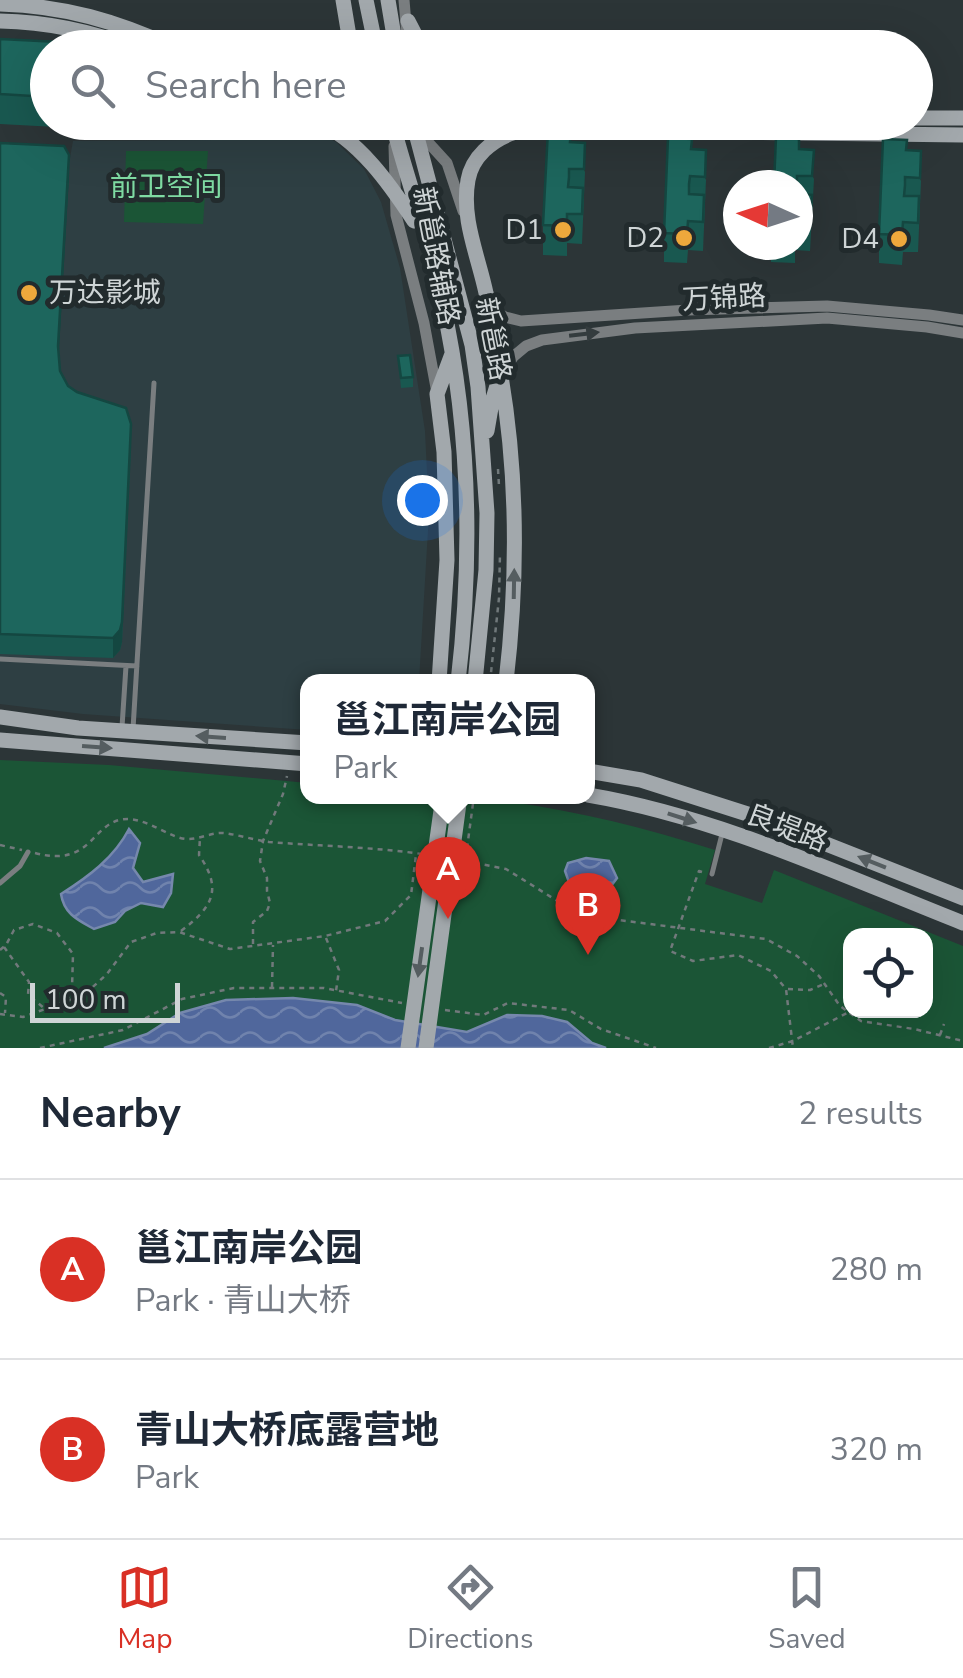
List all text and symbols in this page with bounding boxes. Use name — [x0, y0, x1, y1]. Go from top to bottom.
search box — [30, 30, 933, 140]
icon: search — [65, 58, 120, 113]
text: Search here — [145, 60, 346, 111]
park label: 前卫空间 — [110, 168, 222, 206]
north arrow — [723, 170, 813, 260]
street label: 新邕路辅路 — [404, 184, 468, 328]
place label: D1 — [505, 211, 543, 249]
marker: D1 — [552, 219, 574, 241]
place label: D2 — [626, 219, 664, 257]
place label: D4 — [841, 220, 879, 258]
marker: D2 — [673, 227, 695, 249]
marker: D4 — [888, 228, 910, 250]
place label: 万达影城 — [49, 274, 161, 312]
street label: 万锦路 — [681, 277, 767, 319]
marker: 万达影城 — [18, 282, 40, 304]
street label: 新邕路 — [466, 294, 520, 384]
one-way arrow — [569, 326, 601, 342]
your location — [397, 475, 448, 526]
one-way arrow — [506, 568, 522, 600]
popup — [300, 674, 595, 804]
text: 邕江南岸公园 — [333, 695, 562, 746]
one-way arrow — [194, 728, 226, 744]
one-way arrow — [82, 740, 114, 756]
text: Park — [333, 746, 397, 789]
street label: 良堤路 — [741, 795, 833, 861]
one-way arrow — [668, 811, 698, 826]
pin: A — [416, 836, 480, 919]
one-way arrow — [857, 854, 887, 870]
pin: B — [556, 872, 620, 955]
map controls — [843, 928, 933, 1018]
button: locate — [843, 928, 933, 1018]
one-way arrow — [411, 947, 427, 979]
scale bar — [30, 978, 180, 1023]
text: 100 m — [45, 981, 127, 1019]
text: Nearby — [40, 1085, 181, 1142]
text: 2 results — [798, 1092, 923, 1135]
text: 邕江南岸公园 — [135, 1223, 363, 1274]
text: A — [61, 1248, 84, 1291]
text: 280 m — [830, 1248, 923, 1291]
text: Park · 青山大桥 — [135, 1279, 351, 1322]
text: 青山大桥底露营地 — [135, 1405, 439, 1456]
text: B — [61, 1428, 84, 1471]
text: 320 m — [830, 1428, 923, 1471]
text: Park — [135, 1456, 199, 1499]
tab: Map — [117, 1560, 172, 1658]
tab: Directions — [407, 1560, 533, 1658]
tab: Saved — [768, 1560, 846, 1658]

